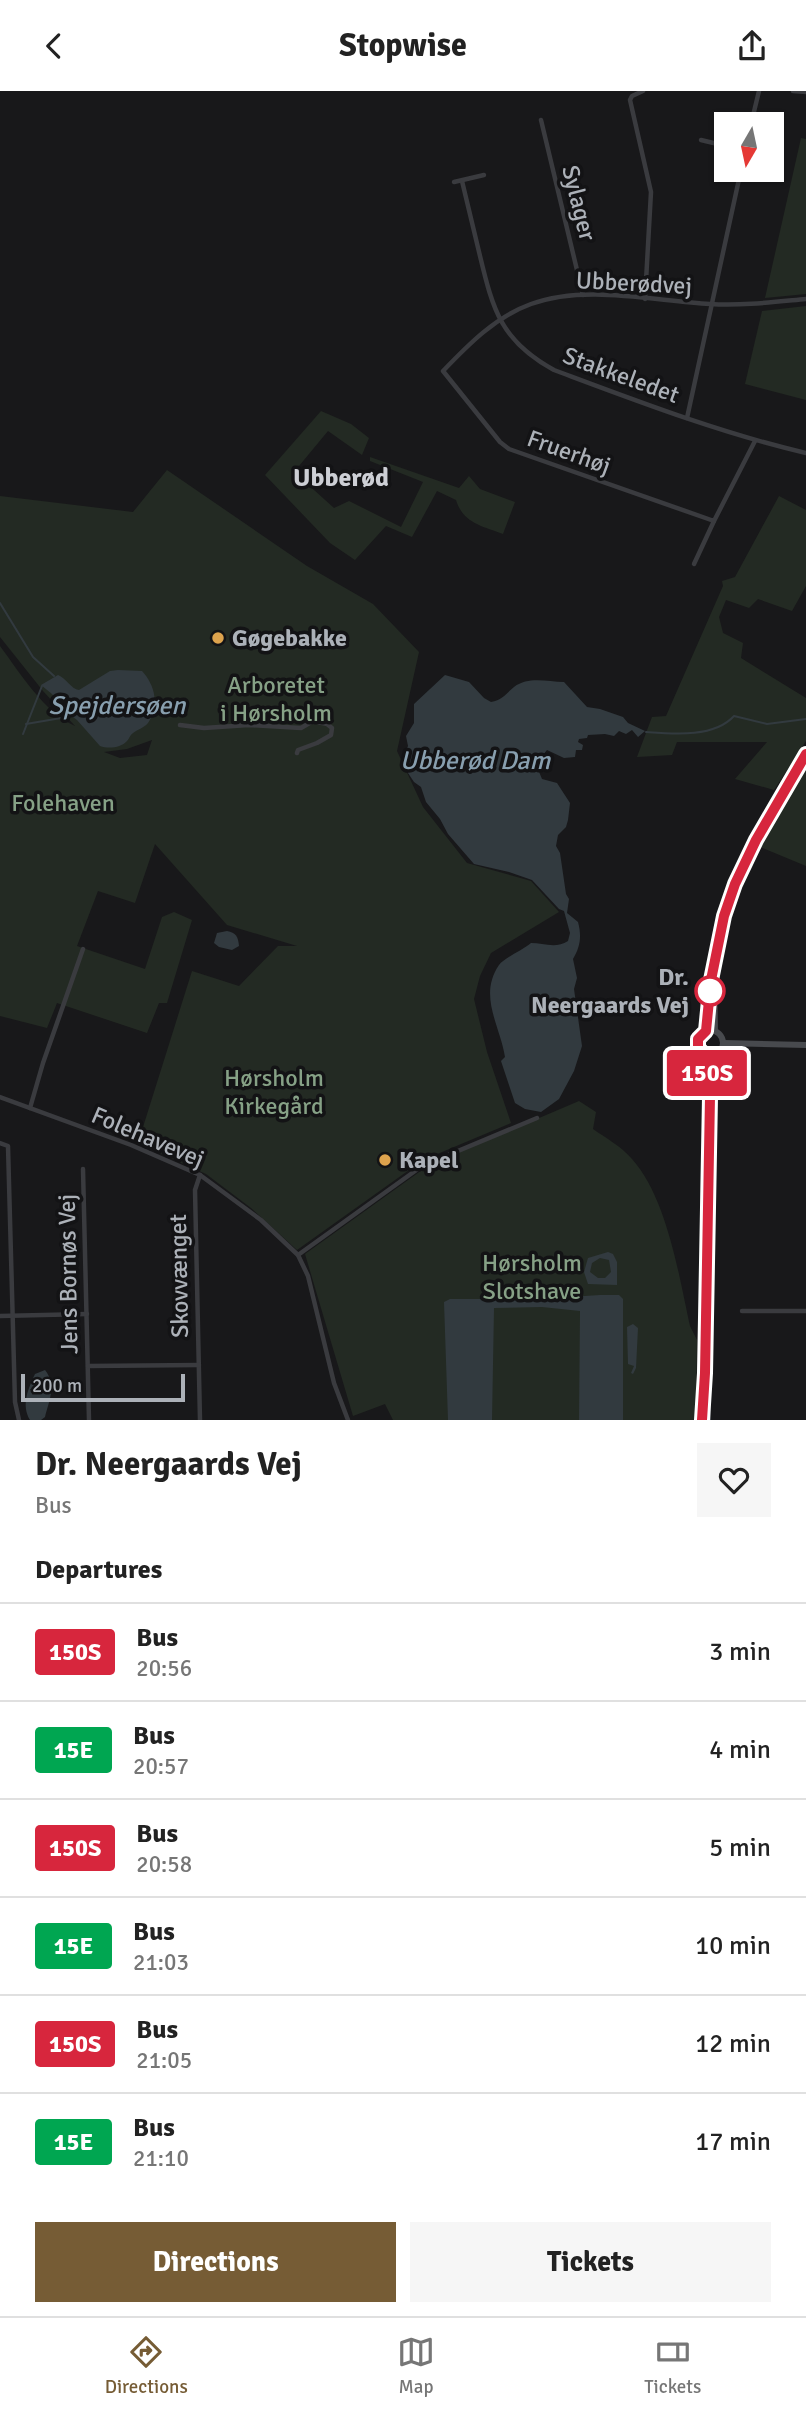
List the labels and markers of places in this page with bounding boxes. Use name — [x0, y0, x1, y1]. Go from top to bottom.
place label: Gøgebakke — [232, 623, 347, 653]
marker: Gøgebakke — [210, 630, 226, 646]
place label: Dr. Neergaards Vej — [531, 962, 689, 1020]
marker: Dr. Neergaards Vej — [695, 976, 725, 1006]
place label: Kapel — [399, 1145, 459, 1175]
marker: Kapel — [377, 1152, 393, 1168]

